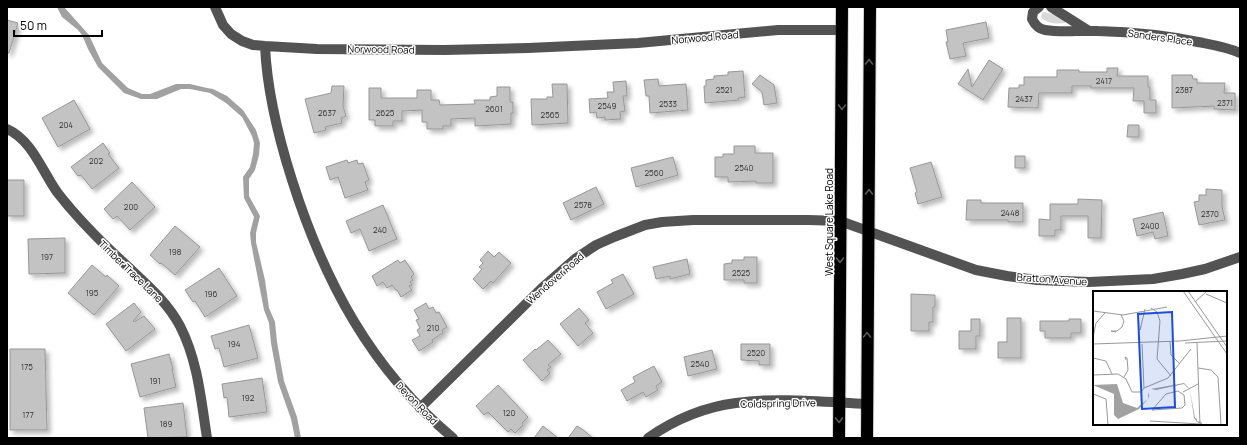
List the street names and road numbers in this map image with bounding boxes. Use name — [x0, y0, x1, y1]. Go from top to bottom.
street label: Sanders Place — [1127, 26, 1193, 48]
street label: Norwood Road — [671, 27, 739, 47]
street label: Norwood Road — [347, 41, 415, 57]
street label: West Square Lake Road — [822, 168, 836, 276]
street label: Timber Trace Lane — [96, 237, 166, 305]
street label: Wendover Road — [523, 249, 587, 307]
street label: Bratton Avenue — [1016, 270, 1088, 288]
street label: Devon Road — [393, 378, 441, 428]
street label: Coldspring Drive — [740, 395, 816, 411]

